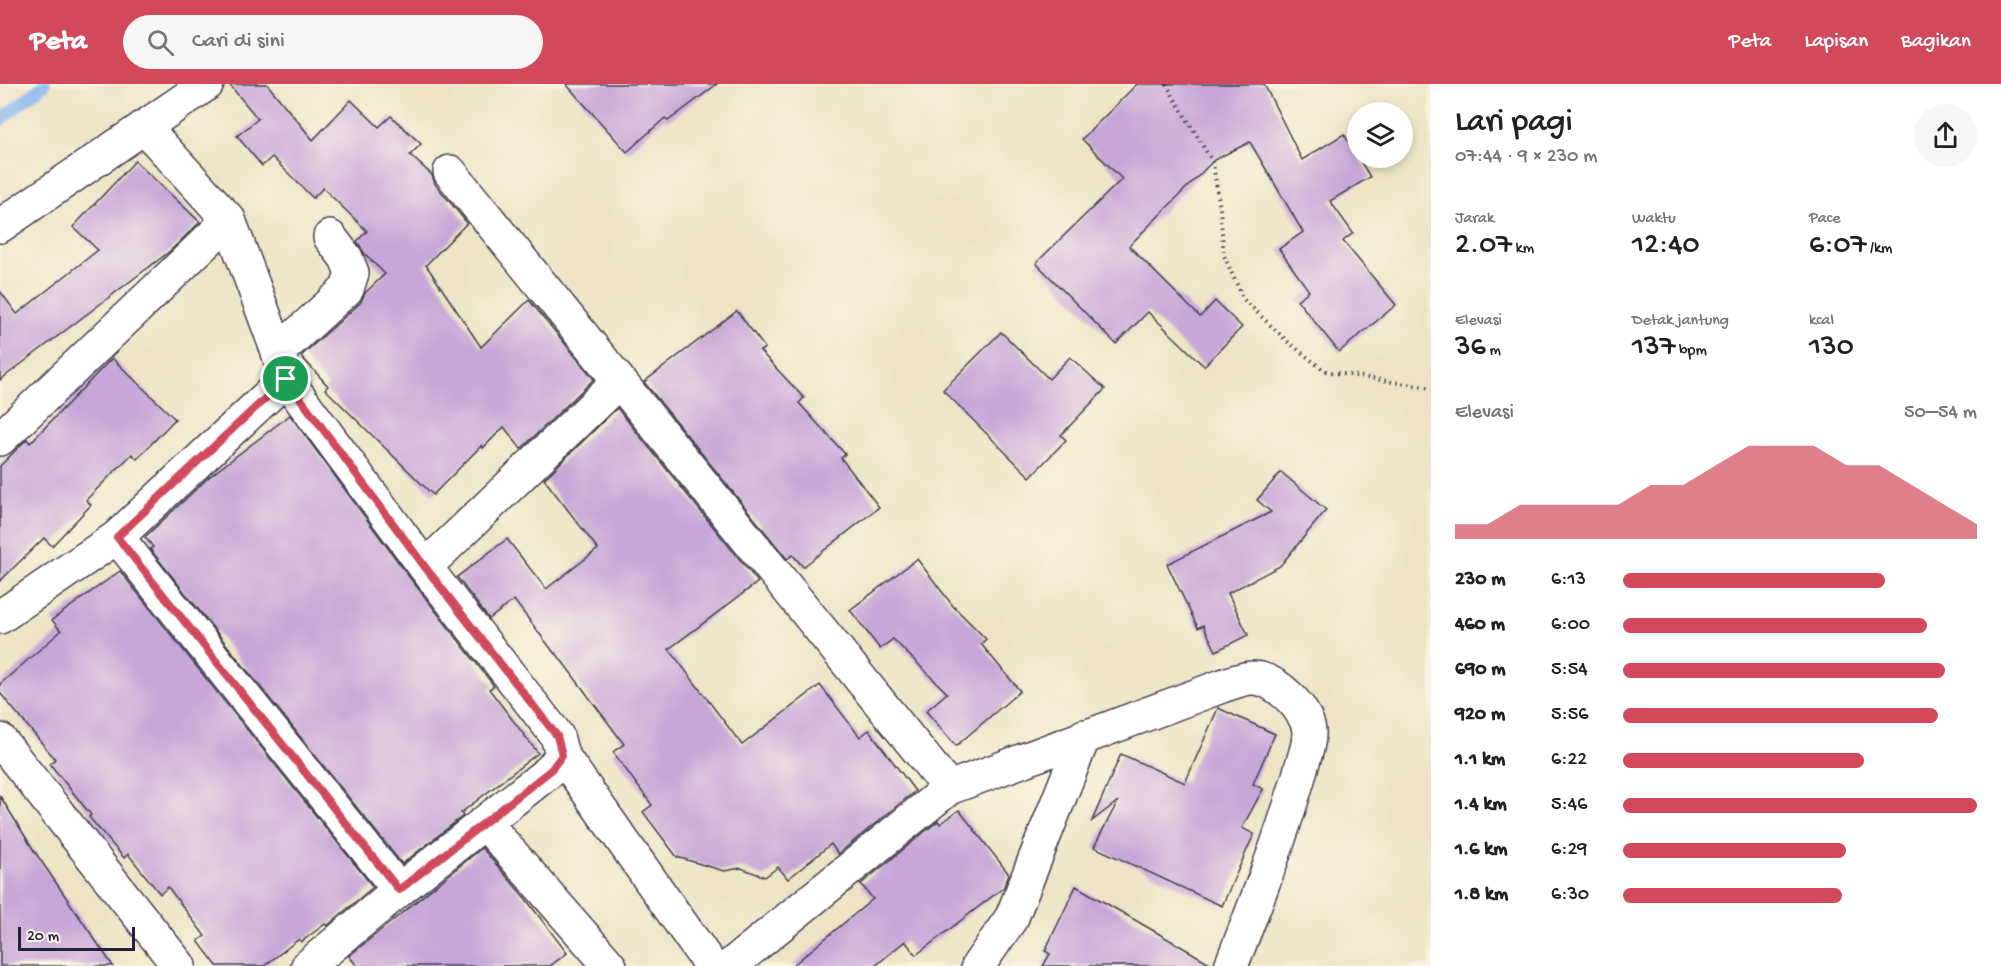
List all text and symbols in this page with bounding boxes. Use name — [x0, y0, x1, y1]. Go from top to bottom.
search box — [123, 15, 543, 69]
text: Peta — [30, 26, 87, 59]
icon: search — [144, 26, 177, 59]
text: Cari di sini — [192, 29, 285, 55]
text: Peta — [1729, 30, 1772, 55]
text: Lapisan — [1805, 30, 1868, 55]
text: Bagikan — [1901, 30, 1971, 55]
map controls — [1347, 102, 1413, 168]
button: layers — [1347, 102, 1413, 168]
text: Lari pagi — [1455, 104, 1573, 142]
button: share — [1914, 104, 1977, 167]
text: 07:44 · 9 × 230 m — [1455, 146, 1597, 169]
text: Jarak — [1455, 210, 1494, 229]
text: Waktu — [1632, 210, 1676, 229]
text: Pace — [1809, 210, 1840, 229]
text: 2.07 — [1455, 229, 1512, 264]
text: 12:40 — [1632, 229, 1699, 264]
text: 6:07 — [1809, 229, 1866, 264]
text: km — [1512, 240, 1534, 259]
text: /km — [1866, 240, 1892, 259]
text: Elevasi — [1455, 312, 1502, 331]
text: Detak jantung — [1632, 312, 1729, 331]
text: kcal — [1809, 312, 1834, 331]
text: 36 — [1455, 331, 1486, 366]
text: 137 — [1632, 331, 1675, 366]
text: 130 — [1809, 331, 1854, 366]
text: m — [1486, 342, 1501, 361]
text: bpm — [1675, 342, 1707, 361]
pin — [260, 353, 311, 404]
icon: arrive — [269, 362, 302, 395]
text: Elevasi — [1455, 402, 1514, 425]
text: 50–54 m — [1904, 402, 1977, 425]
text: 230 m — [1455, 569, 1505, 592]
text: 6:13 — [1551, 569, 1586, 592]
text: 460 m — [1455, 614, 1505, 637]
text: 6:00 — [1551, 614, 1590, 637]
text: 690 m — [1455, 659, 1505, 682]
text: 5:54 — [1551, 659, 1588, 682]
text: 920 m — [1455, 704, 1505, 727]
text: 5:56 — [1551, 704, 1588, 727]
text: 1.1 km — [1455, 749, 1505, 772]
text: 6:22 — [1551, 749, 1587, 772]
text: 1.4 km — [1455, 794, 1507, 817]
text: 5:46 — [1551, 794, 1587, 817]
text: 1.6 km — [1455, 839, 1507, 862]
text: 6:29 — [1551, 839, 1587, 862]
text: 1.8 km — [1455, 884, 1508, 907]
text: 6:30 — [1551, 884, 1589, 907]
scale bar — [18, 924, 135, 952]
text: 20 m — [27, 928, 59, 947]

